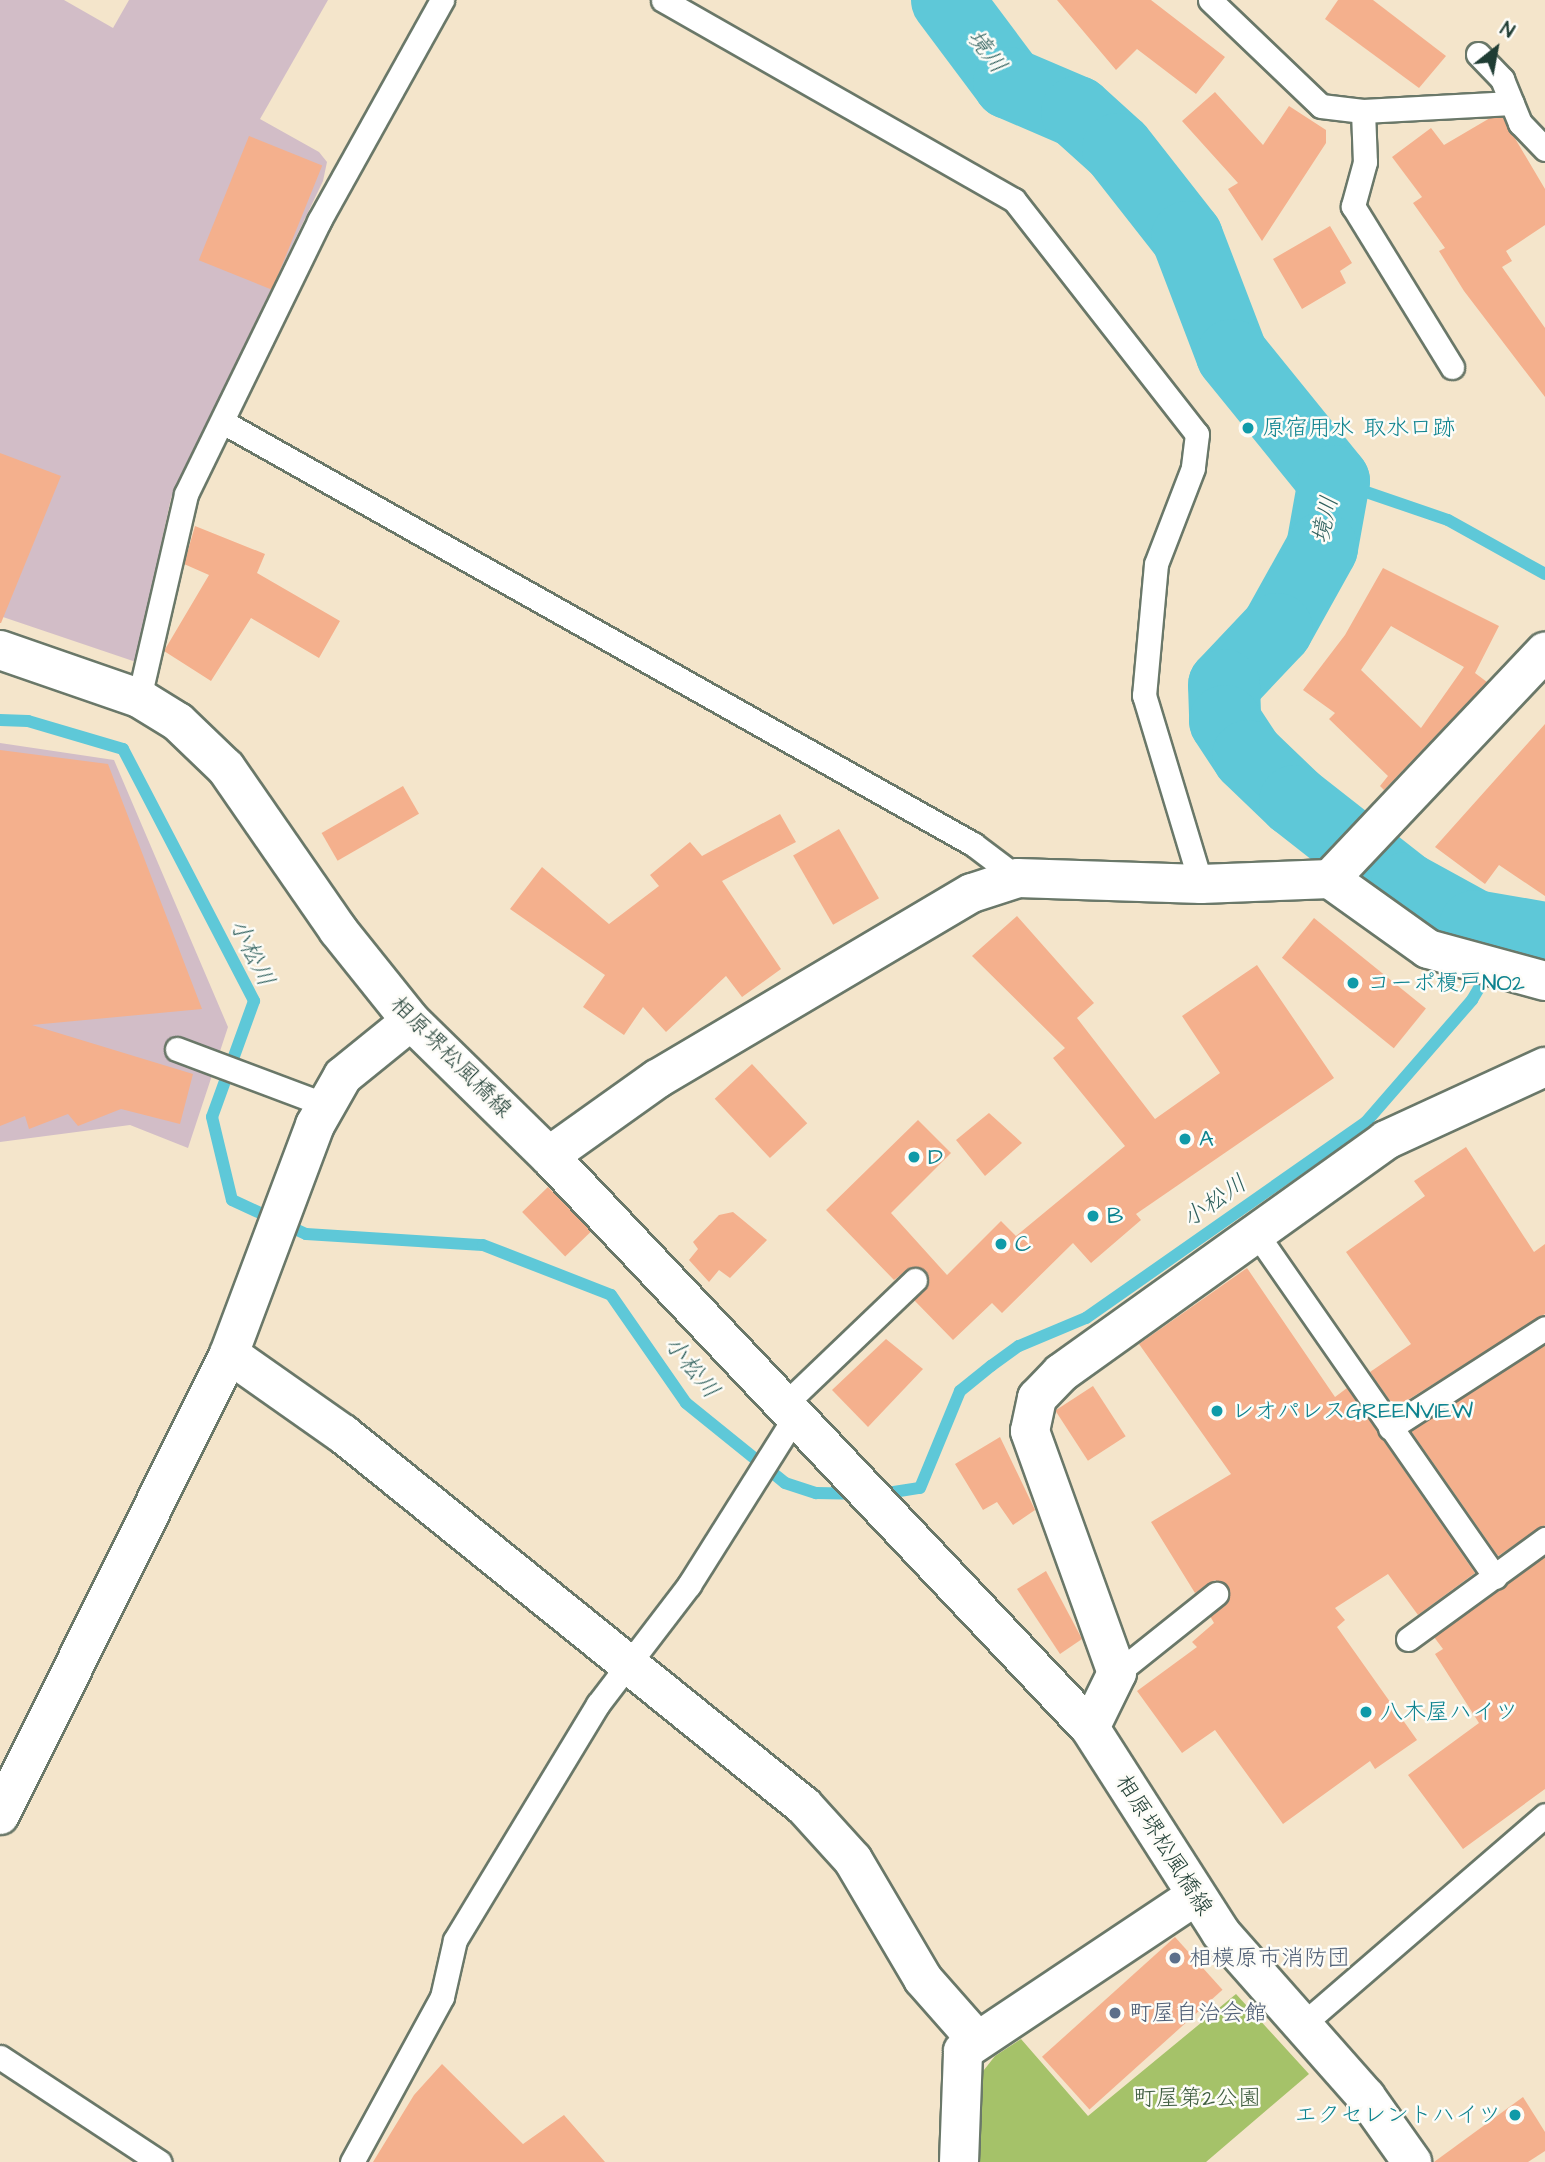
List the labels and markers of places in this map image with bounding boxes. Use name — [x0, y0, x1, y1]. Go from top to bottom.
place label: 原宿用水 取水口跡 — [1262, 414, 1455, 442]
marker: 原宿用水 取水口跡 — [1240, 420, 1256, 436]
place label: コーポ榎戸NO2 — [1367, 969, 1525, 997]
marker: コーポ榎戸NO2 — [1345, 975, 1361, 991]
place label: A — [1199, 1125, 1214, 1153]
marker: A — [1177, 1131, 1193, 1147]
place label: D — [928, 1143, 943, 1171]
marker: D — [906, 1149, 922, 1165]
place label: B — [1107, 1202, 1123, 1230]
marker: B — [1085, 1208, 1101, 1224]
place label: C — [1015, 1230, 1031, 1258]
marker: C — [993, 1236, 1009, 1252]
place label: レオパレスGREENVIEW — [1231, 1397, 1473, 1425]
marker: レオパレスGREENVIEW — [1209, 1403, 1225, 1419]
place label: 八木屋ハイツ — [1380, 1698, 1518, 1726]
marker: 八木屋ハイツ — [1358, 1704, 1374, 1720]
place label: 相模原市消防団 — [1189, 1944, 1350, 1972]
marker: 相模原市消防団 — [1167, 1950, 1183, 1966]
place label: 町屋自治会館 — [1129, 1999, 1267, 2027]
marker: 町屋自治会館 — [1107, 2005, 1123, 2021]
place label: エクセレントハイツ — [1294, 2101, 1501, 2129]
marker: エクセレントハイツ — [1507, 2107, 1523, 2123]

